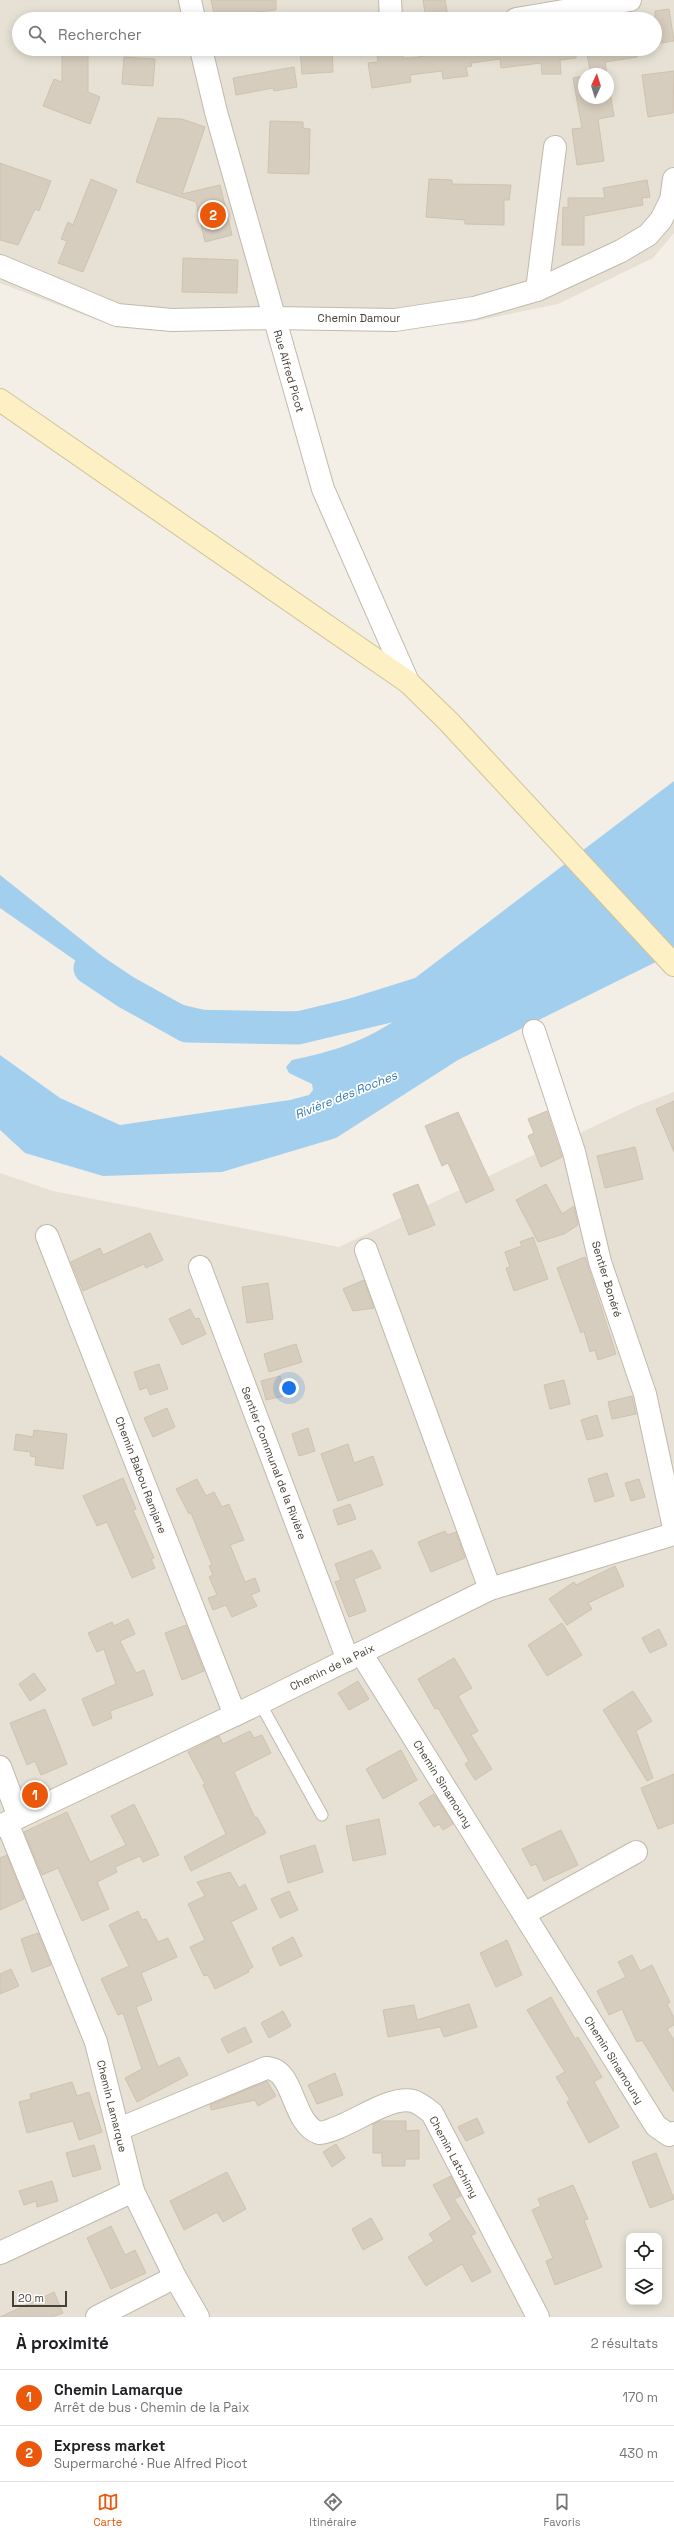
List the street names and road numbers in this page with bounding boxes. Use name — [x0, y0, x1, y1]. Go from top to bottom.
street label: Chemin Damour — [318, 311, 400, 325]
street label: Rue Alfred Picot — [271, 328, 307, 414]
street label: Sentier Bonéré — [589, 1239, 625, 1319]
street label: Sentier Communal de la Rivière — [238, 1385, 310, 1541]
street label: Chemin Babou Ramjane — [112, 1415, 170, 1535]
street label: Chemin de la Paix — [287, 1640, 377, 1694]
street label: Chemin Sinamouny — [410, 1737, 476, 1831]
street label: Chemin Sinamouny — [581, 2013, 647, 2107]
street label: Chemin Lamarque — [94, 2058, 130, 2154]
street label: Chemin Latchimy — [426, 2114, 482, 2200]

